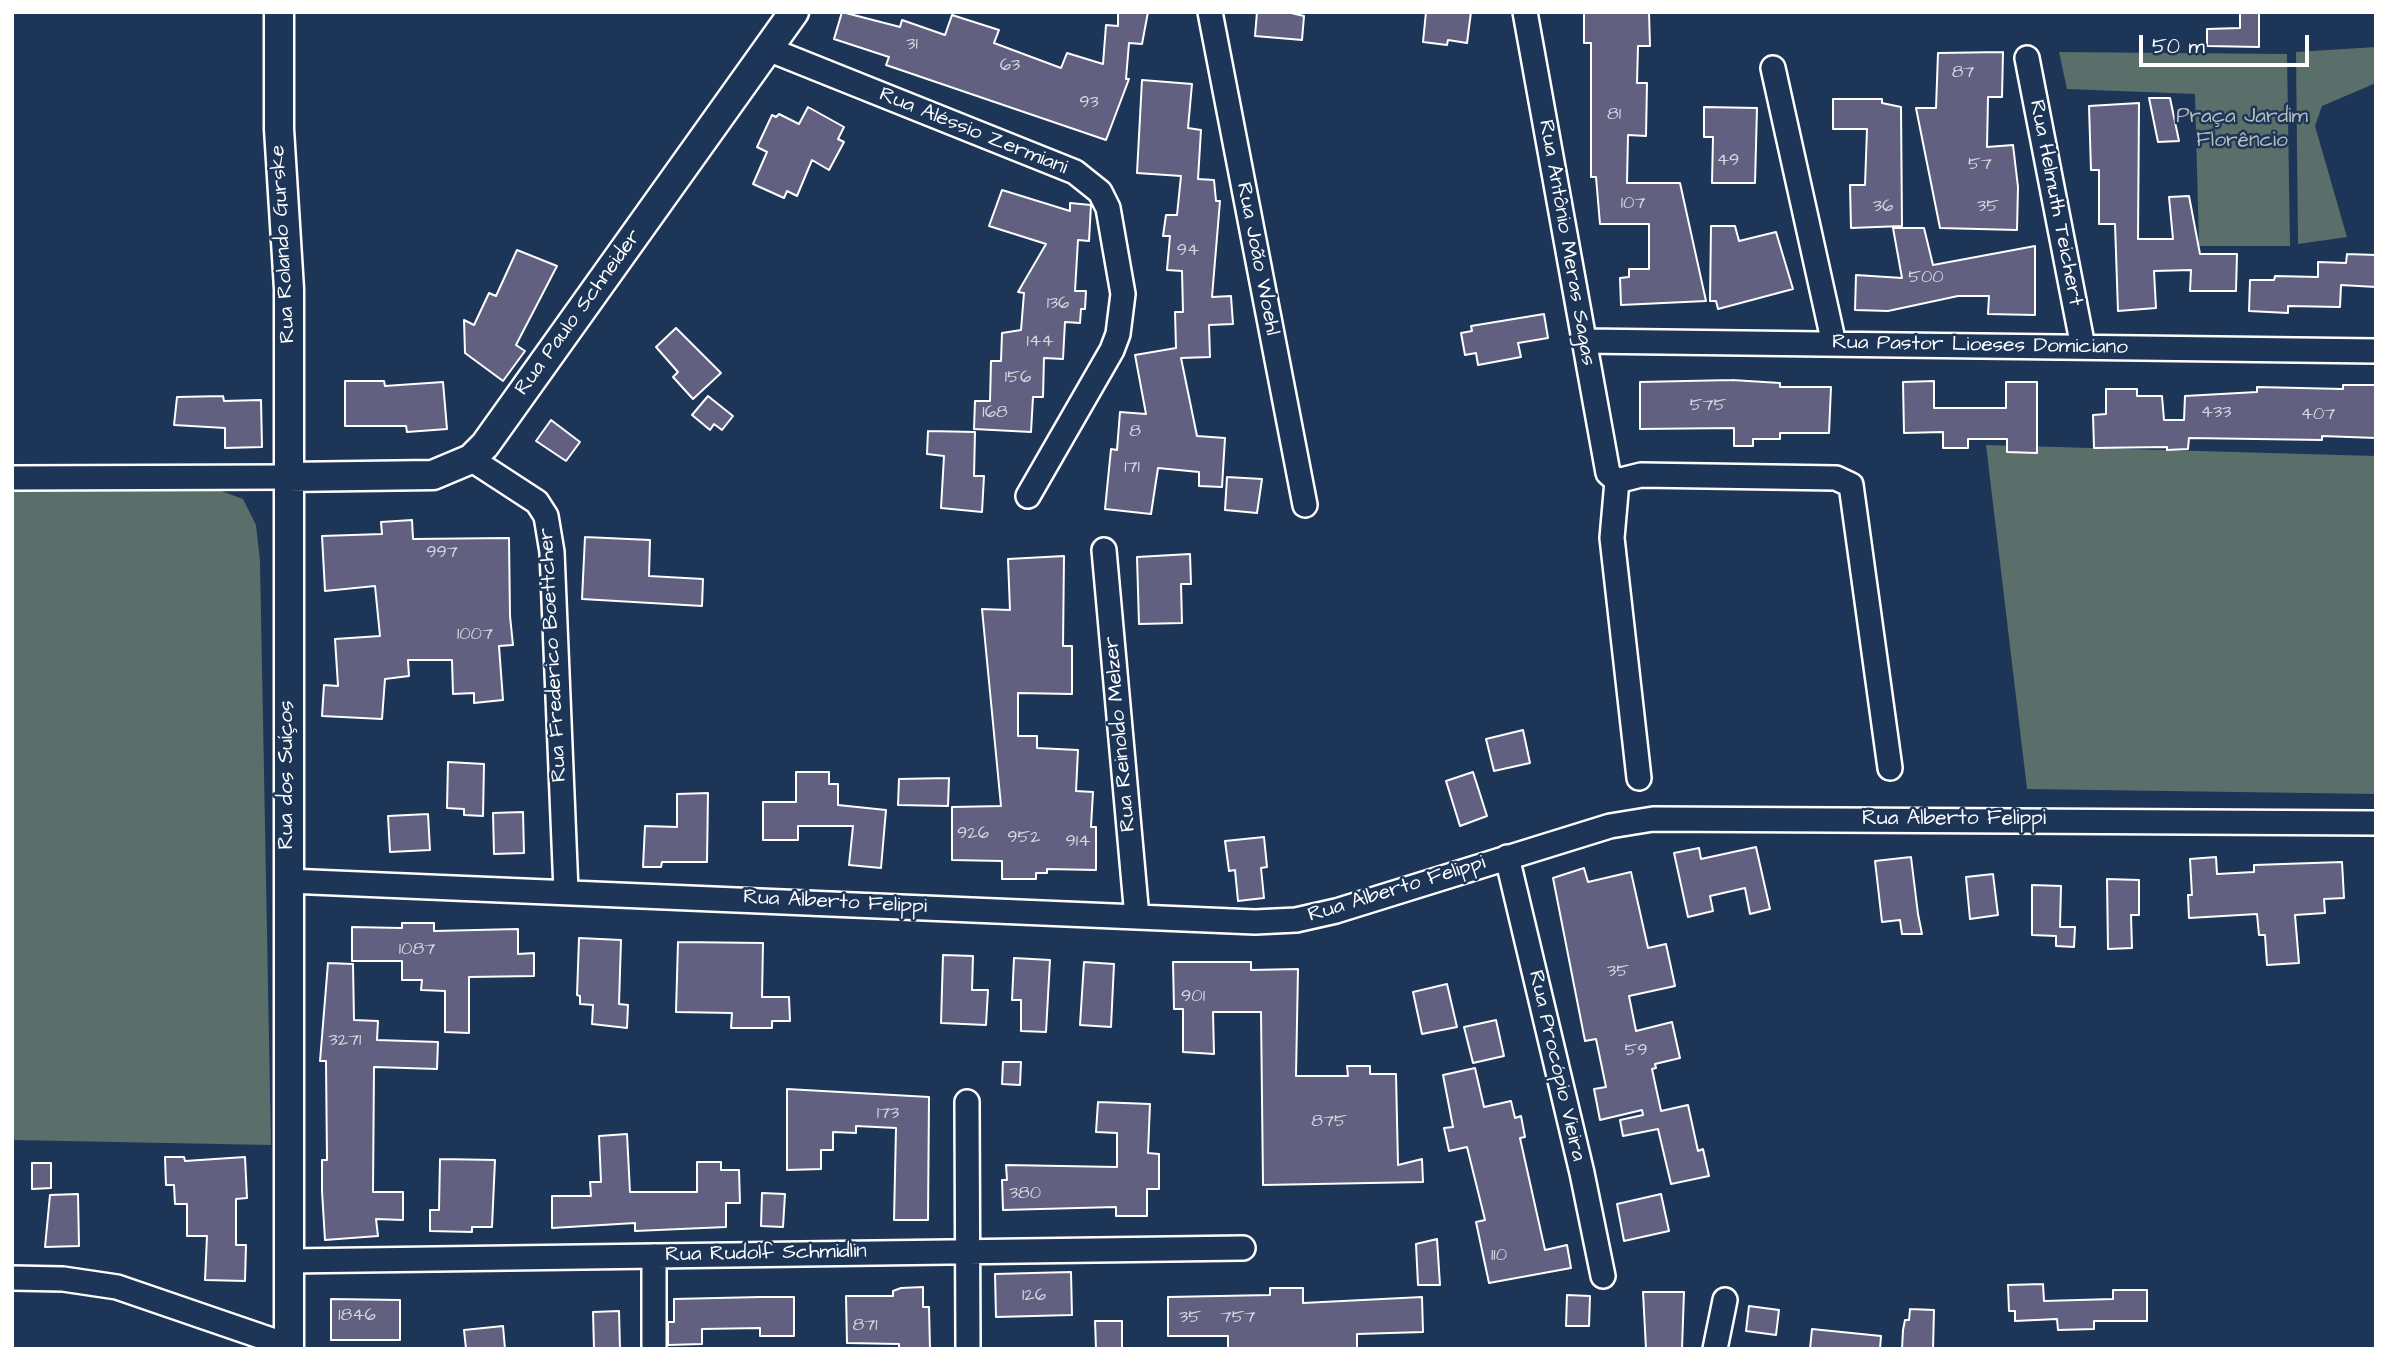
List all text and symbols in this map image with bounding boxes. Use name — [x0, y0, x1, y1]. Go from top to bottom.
scale bar — [2143, 21, 2313, 65]
text: 50 m — [2152, 32, 2205, 61]
house number: 31 — [906, 34, 918, 56]
house number: 63 — [1000, 55, 1020, 77]
house number: 87 — [1952, 62, 1974, 84]
street label: Rua Aléssio Zermiani — [875, 83, 1071, 181]
house number: 93 — [1079, 92, 1099, 114]
street label: Rua Helmuth Teichert — [2023, 98, 2087, 308]
house number: 81 — [1607, 104, 1621, 126]
park label: Praça Jardim Florêncio — [2176, 105, 2308, 155]
street label: Rua Antônio Meras Sagas — [1532, 118, 1600, 368]
street label: Rua Rolando Gurske — [266, 144, 302, 344]
house number: 49 — [1717, 150, 1739, 172]
house number: 57 — [1968, 154, 1992, 176]
street label: Rua João Woehl — [1230, 180, 1284, 338]
house number: 107 — [1621, 193, 1645, 215]
house number: 36 — [1873, 196, 1893, 218]
house number: 35 — [1977, 196, 1999, 218]
street label: Rua Paulo Schneider — [510, 225, 648, 401]
house number: 94 — [1177, 240, 1199, 262]
house number: 500 — [1908, 267, 1944, 289]
house number: 136 — [1047, 293, 1069, 315]
house number: 144 — [1027, 331, 1053, 353]
street label: Rua Pastor Lioeses Domiciano — [1832, 331, 2128, 361]
house number: 156 — [1005, 367, 1031, 389]
house number: 575 — [1690, 395, 1726, 417]
house number: 168 — [982, 402, 1008, 424]
house number: 433 — [2201, 402, 2231, 424]
house number: 407 — [2301, 404, 2335, 426]
house number: 8 — [1129, 421, 1141, 443]
house number: 171 — [1124, 457, 1140, 479]
street label: Rua Frederico Boettcher — [535, 527, 573, 783]
house number: 997 — [426, 542, 458, 564]
house number: 1007 — [457, 624, 493, 646]
street label: Rua Reinoldo Melzer — [1100, 635, 1142, 833]
street label: Rua dos Suíços — [275, 700, 301, 850]
street label: Rua Alberto Felippi — [1862, 807, 2046, 833]
house number: 926 — [957, 823, 989, 845]
house number: 952 — [1007, 827, 1041, 849]
house number: 914 — [1066, 831, 1090, 853]
street label: Rua Alberto Felippi — [1305, 851, 1489, 929]
street label: Rua Alberto Felippi — [743, 886, 927, 920]
house number: 1087 — [399, 939, 435, 961]
house number: 35 — [1607, 961, 1629, 983]
street label: Rua Procópio Vieira — [1522, 968, 1590, 1164]
house number: 901 — [1181, 986, 1205, 1008]
house number: 3271 — [329, 1030, 361, 1052]
house number: 59 — [1625, 1040, 1647, 1062]
house number: 173 — [877, 1103, 899, 1125]
house number: 875 — [1311, 1111, 1347, 1133]
house number: 380 — [1009, 1183, 1041, 1205]
street label: Rua Rudolf Schmidlin — [665, 1240, 867, 1268]
house number: 110 — [1491, 1245, 1507, 1267]
house number: 126 — [1022, 1285, 1046, 1307]
house number: 1846 — [338, 1305, 376, 1327]
house number: 35 — [1179, 1307, 1201, 1329]
house number: 757 — [1221, 1307, 1255, 1329]
house number: 871 — [852, 1315, 878, 1337]

